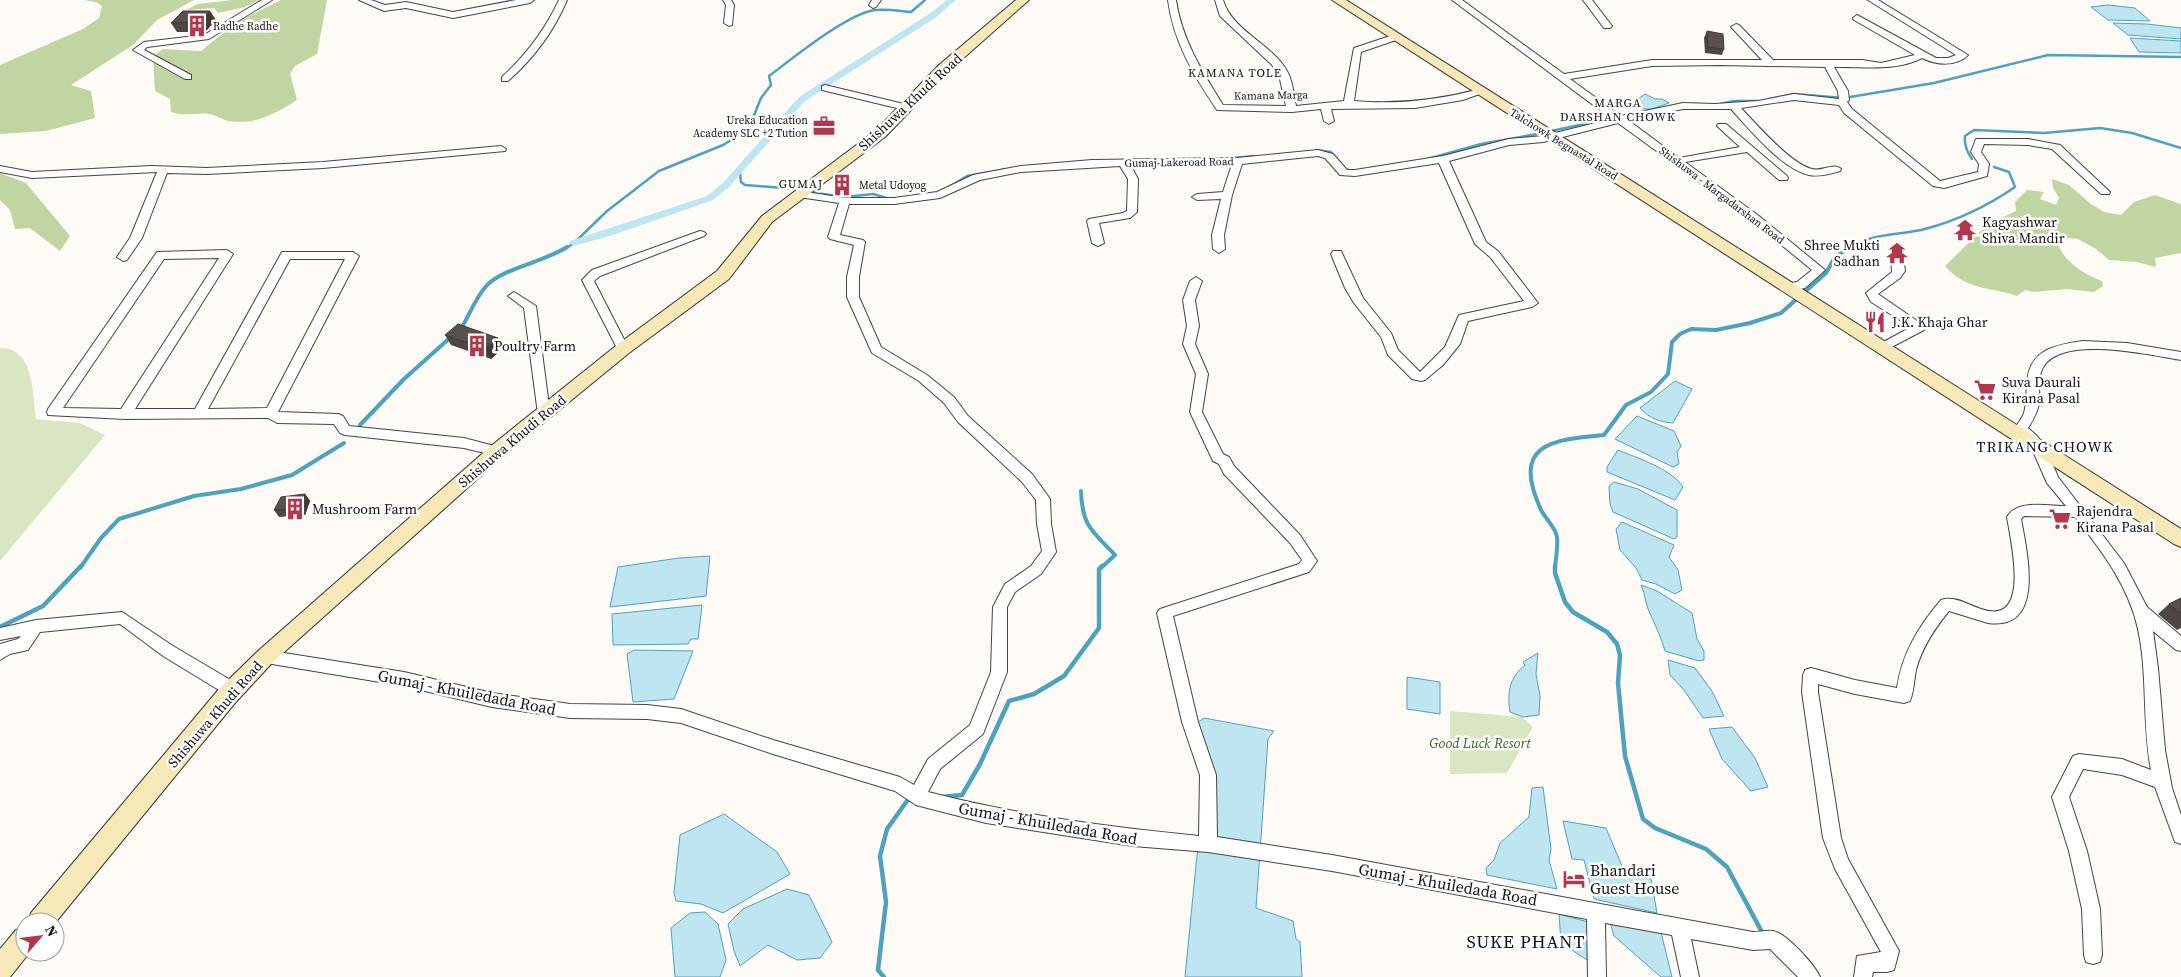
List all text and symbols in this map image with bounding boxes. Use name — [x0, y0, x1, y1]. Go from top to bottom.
building icon: Radhe Radhe — [184, 13, 210, 39]
place label: Radhe Radhe — [213, 19, 278, 34]
street label: Shishuwa Khudi Road — [854, 48, 966, 155]
district label: KAMANA TOLE — [1188, 65, 1282, 81]
street label: Kamana Marga — [1234, 87, 1308, 104]
district label: MARGA DARSHAN CHOWK — [1560, 95, 1676, 125]
street label: Talchowk Begnastal Road — [1507, 105, 1621, 184]
place label: Ureka Education Academy SLC +2 Tution — [693, 113, 808, 141]
office icon: Ureka Education Academy SLC +2 Tution — [811, 113, 837, 139]
street label: Shishuwa - Margadarshan Road — [1656, 143, 1788, 248]
street label: Gumaj-Lakeroad Road — [1124, 154, 1235, 171]
building icon: Metal Udoyog — [829, 172, 855, 198]
district label: GUMAJ — [779, 176, 823, 192]
place label: Metal Udoyog — [859, 178, 927, 193]
place label: Kagyashwar Shiva Mandir — [1982, 212, 2065, 248]
temple icon: Kagyashwar Shiva Mandir — [1952, 217, 1978, 243]
place label: Shree Mukti Sadhan — [1804, 235, 1881, 271]
temple icon: Shree Mukti Sadhan — [1884, 240, 1910, 266]
restaurant icon: J.K. Khaja Ghar — [1862, 309, 1888, 335]
place label: J.K. Khaja Ghar — [1891, 312, 1988, 332]
building icon: Poultry Farm — [464, 333, 490, 359]
place label: Poultry Farm — [494, 336, 576, 356]
place label: Suva Daurali Kirana Pasal — [2002, 372, 2081, 408]
supermarket icon: Suva Daurali Kirana Pasal — [1972, 377, 1998, 403]
street label: Shishuwa Khudi Road — [454, 390, 570, 492]
district label: TRIKANG CHOWK — [1976, 436, 2114, 457]
building icon: Mushroom Farm — [282, 496, 308, 522]
place label: Mushroom Farm — [312, 499, 417, 519]
place label: Rajendra Kirana Pasal — [2076, 501, 2154, 537]
supermarket icon: Rajendra Kirana Pasal — [2047, 506, 2073, 532]
street label: Shishuwa Khudi Road — [163, 656, 267, 772]
street label: Gumaj - Khuiledada Road — [376, 664, 558, 720]
park label: Good Luck Resort — [1429, 733, 1532, 753]
street label: Gumaj - Khuiledada Road — [957, 796, 1139, 850]
street label: Gumaj - Khuiledada Road — [1357, 857, 1539, 911]
place label: Bhandari Guest House — [1590, 859, 1679, 899]
hotel icon: Bhandari Guest House — [1561, 866, 1587, 892]
north arrow — [15, 912, 65, 962]
text: N — [40, 922, 63, 940]
district label: SUKE PHANT — [1467, 929, 1585, 954]

